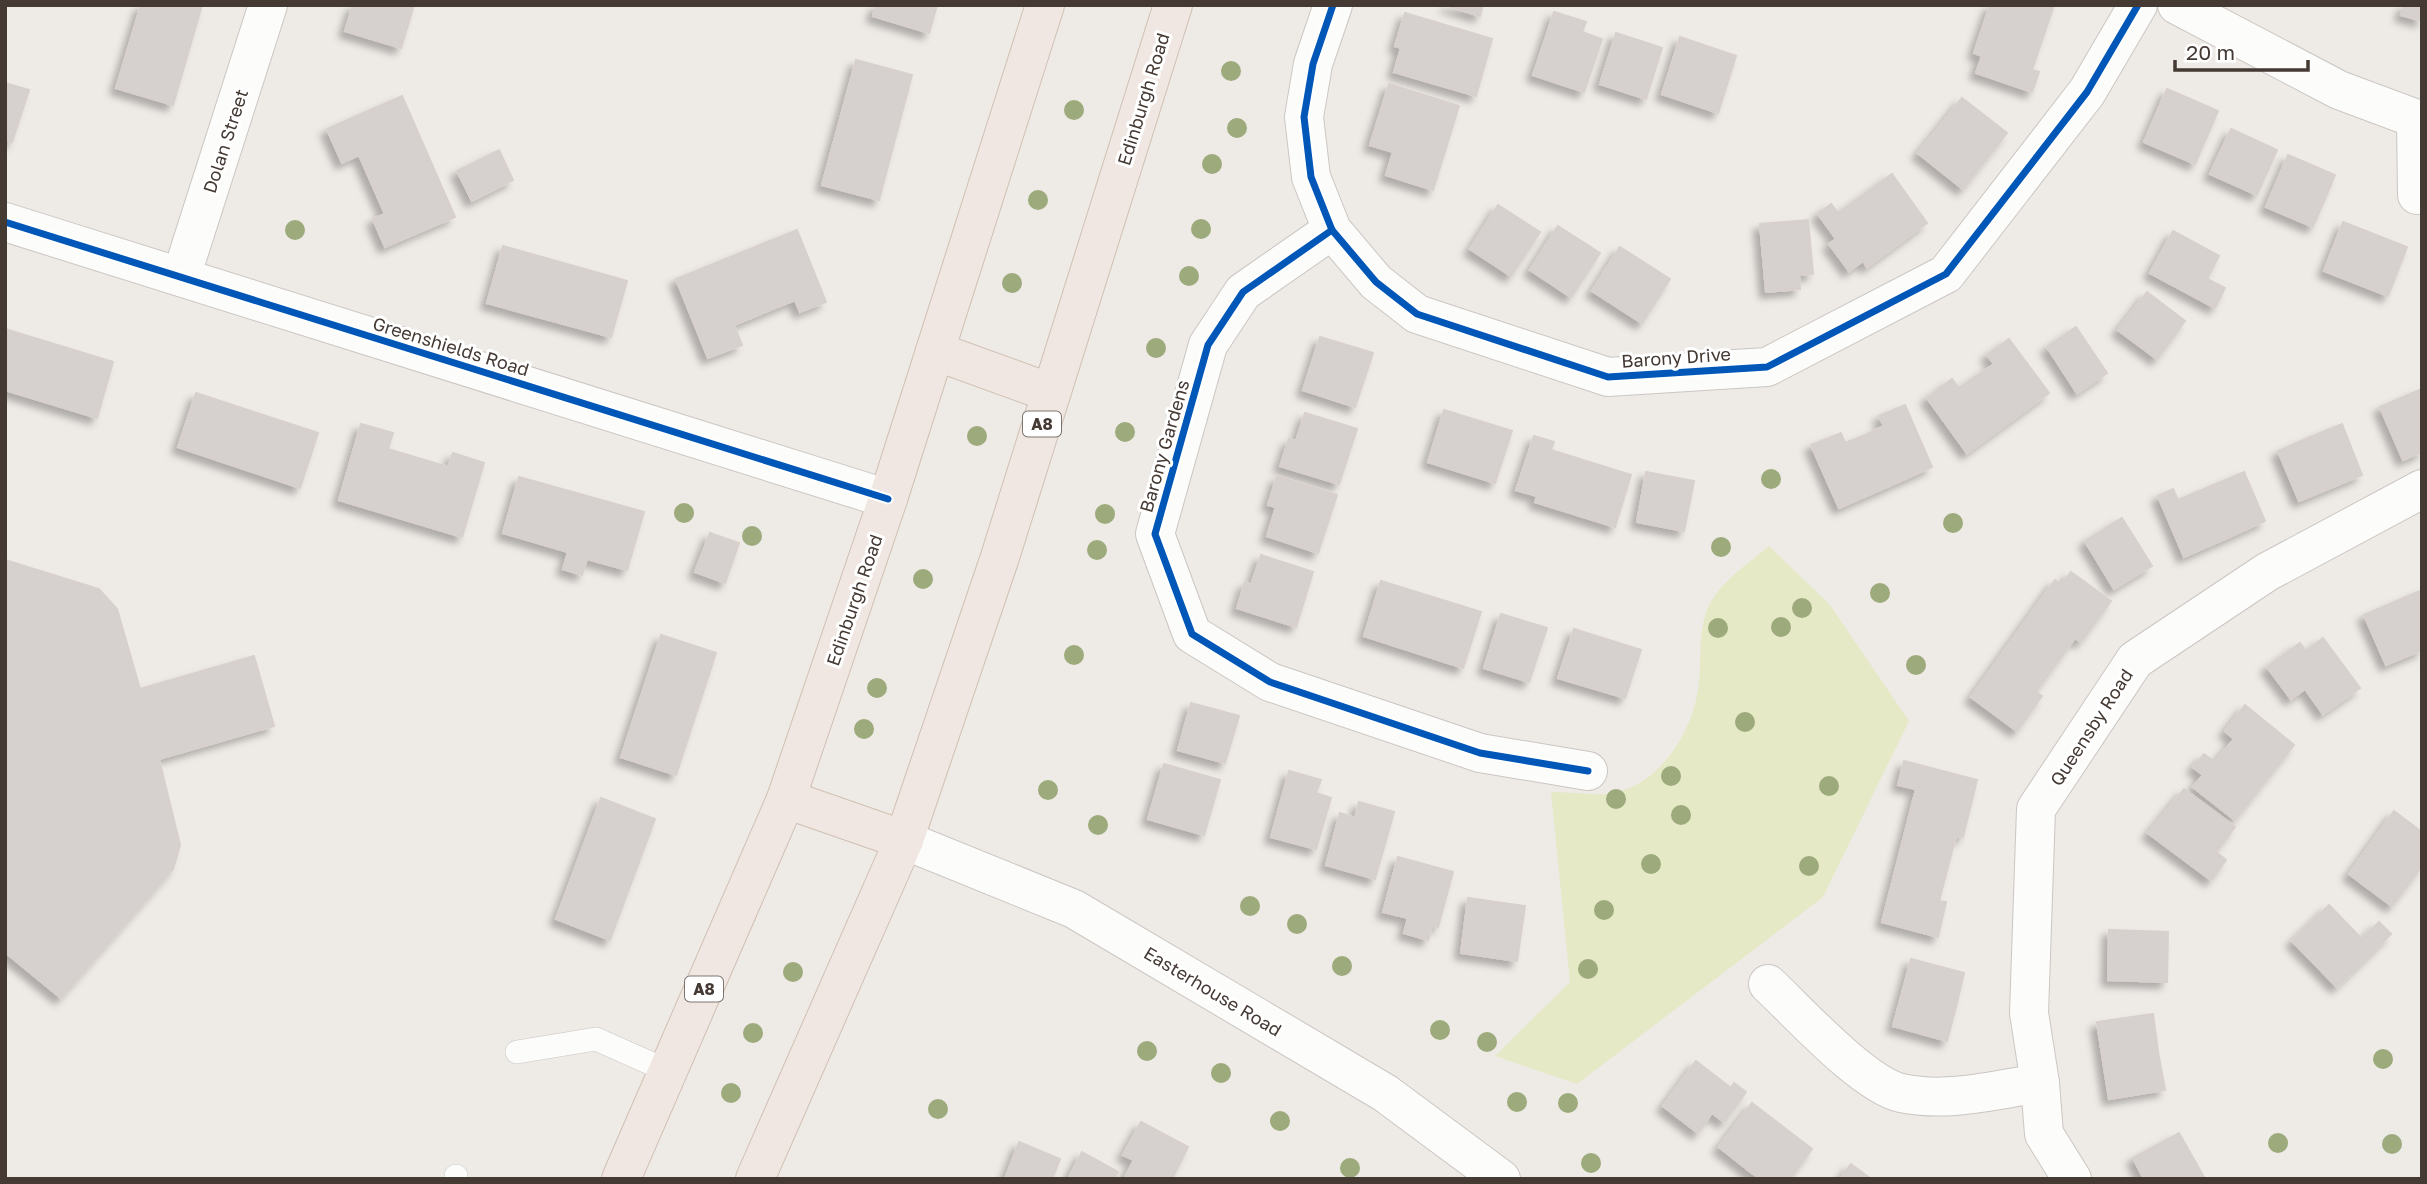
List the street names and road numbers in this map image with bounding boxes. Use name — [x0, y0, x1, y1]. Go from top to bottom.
street label: Edinburgh Road — [1112, 30, 1174, 168]
street label: Dolan Street — [198, 86, 252, 196]
street label: Greenshields Road — [370, 312, 532, 380]
street label: Barony Drive — [1620, 342, 1732, 372]
street label: Barony Gardens — [1135, 377, 1193, 515]
road number: A8 — [1023, 412, 1061, 436]
street label: Edinburgh Road — [821, 532, 887, 668]
street label: Queensby Road — [2045, 664, 2137, 790]
street label: Easterhouse Road — [1140, 941, 1286, 1041]
road number: A8 — [685, 976, 723, 1001]

